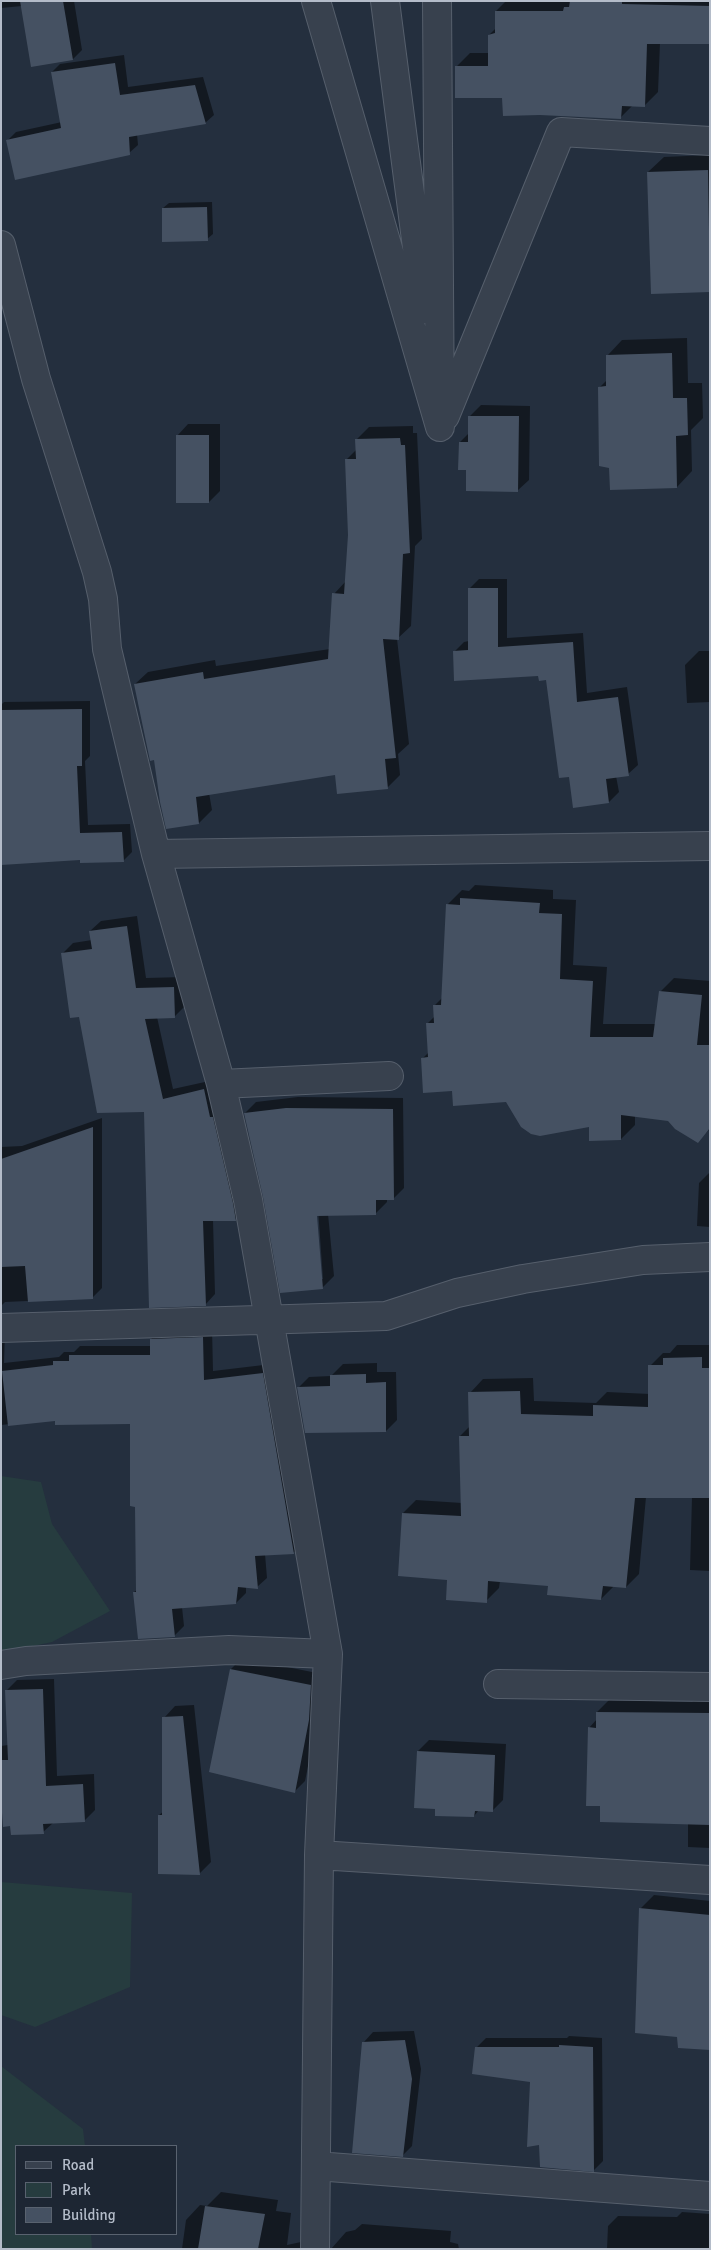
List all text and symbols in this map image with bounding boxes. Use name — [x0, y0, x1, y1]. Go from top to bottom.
legend — [15, 2145, 178, 2235]
text: Road — [62, 2156, 94, 2174]
text: Park — [62, 2181, 91, 2199]
text: Building — [62, 2206, 116, 2224]

